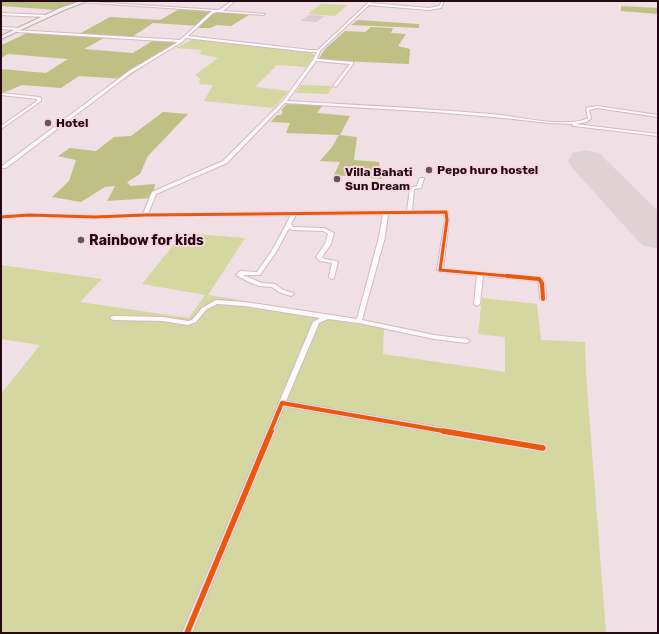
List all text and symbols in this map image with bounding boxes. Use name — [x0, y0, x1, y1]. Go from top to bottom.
place label: Hotel — [56, 116, 88, 130]
marker: Hotel — [43, 118, 53, 128]
place label: Pepo huro hostel — [437, 163, 538, 177]
place label: Villa Bahati Sun Dream — [345, 165, 413, 193]
marker: Pepo huro hostel — [424, 165, 434, 175]
marker: Villa Bahati Sun Dream — [332, 174, 342, 184]
place label: Rainbow for kids — [89, 232, 204, 249]
marker: Rainbow for kids — [76, 235, 86, 245]

